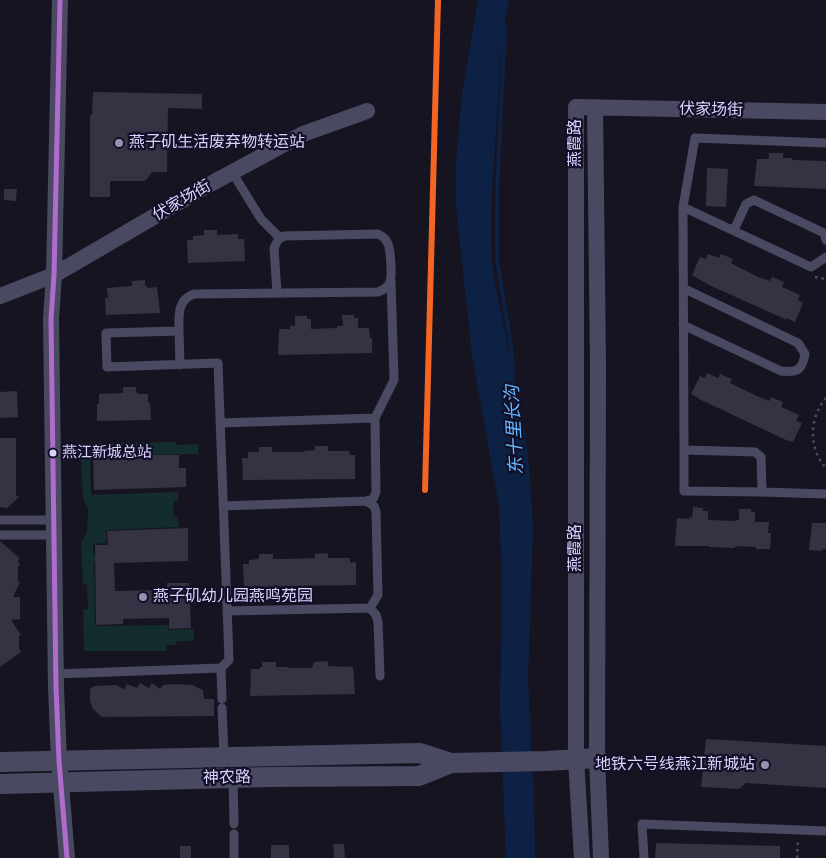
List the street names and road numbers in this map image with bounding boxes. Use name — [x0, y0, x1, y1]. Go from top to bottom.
street label: 伏家场街 — [679, 100, 743, 120]
street label: 燕霞路 — [566, 119, 586, 167]
street label: 伏家场街 — [149, 177, 215, 225]
street label: 燕霞路 — [566, 524, 586, 572]
street label: 神农路 — [203, 768, 251, 788]

